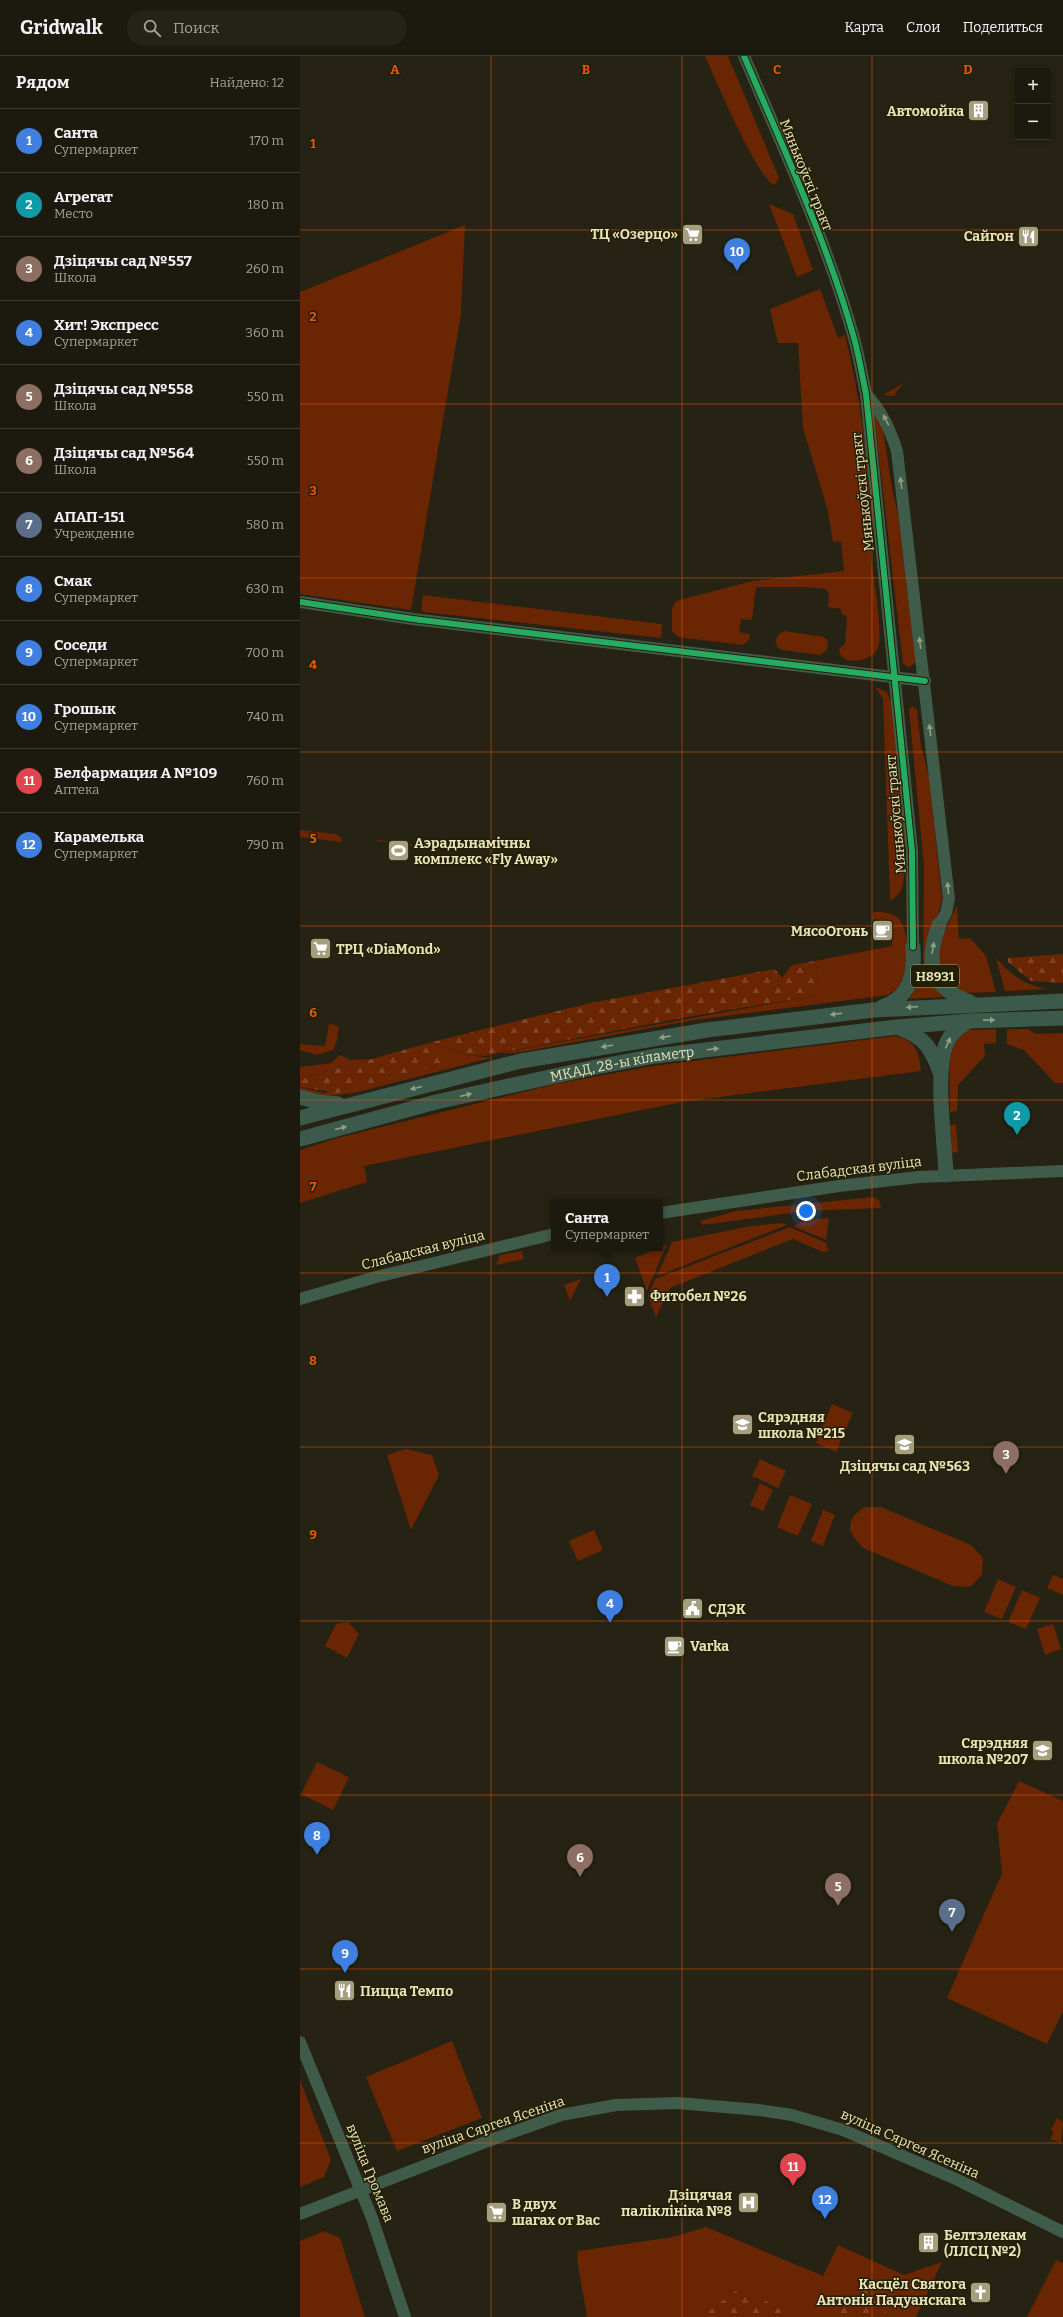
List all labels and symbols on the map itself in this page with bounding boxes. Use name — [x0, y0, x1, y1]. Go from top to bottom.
text: A — [390, 62, 400, 77]
text: B — [582, 62, 590, 77]
text: C — [773, 62, 781, 77]
text: D — [963, 62, 973, 77]
building icon: Автомойка — [966, 98, 992, 124]
place label: Автомойка — [887, 103, 964, 120]
street label: Мянькоўскі тракт — [776, 117, 836, 233]
text: 1 — [310, 136, 316, 151]
supermarket icon: ТЦ «Озерцо» — [680, 221, 706, 247]
restaurant icon: Сайгон — [1016, 223, 1042, 249]
place label: ТЦ «Озерцо» — [590, 226, 678, 243]
place label: Сайгон — [964, 228, 1014, 245]
pin: 10 — [724, 238, 750, 271]
text: 2 — [309, 309, 317, 324]
one-way arrow — [882, 415, 889, 426]
street label: Мянькоўскі тракт — [848, 432, 878, 552]
one-way arrow — [898, 477, 904, 489]
text: 3 — [309, 483, 317, 498]
one-way arrow — [917, 637, 924, 649]
text: 4 — [309, 657, 317, 672]
one-way arrow — [927, 724, 933, 736]
street label: Мянькоўскі тракт — [882, 754, 910, 874]
text: 5 — [309, 831, 317, 846]
place label: Аэрадынамічны комплекс «Fly Away» — [414, 835, 558, 868]
sports icon: Аэрадынамічны комплекс «Fly Away» — [386, 838, 412, 864]
one-way arrow — [945, 882, 951, 894]
cafe icon: МясоОгонь — [870, 918, 896, 944]
place label: МясоОгонь — [791, 923, 868, 940]
supermarket icon: ТРЦ «DiaMond» — [307, 936, 333, 962]
place label: ТРЦ «DiaMond» — [336, 941, 441, 958]
one-way arrow — [930, 941, 936, 954]
road number: Н8931 — [911, 965, 959, 987]
one-way arrow — [906, 1004, 918, 1011]
text: 6 — [309, 1005, 317, 1020]
one-way arrow — [830, 1011, 842, 1018]
one-way arrow — [983, 1017, 996, 1023]
one-way arrow — [659, 1034, 671, 1040]
one-way arrow — [945, 1037, 951, 1049]
street label: МКАД, 28-ы кіламетр — [548, 1043, 695, 1085]
one-way arrow — [601, 1043, 614, 1049]
one-way arrow — [707, 1046, 719, 1052]
one-way arrow — [409, 1085, 422, 1091]
one-way arrow — [460, 1092, 473, 1098]
pin: 2 — [1004, 1102, 1030, 1135]
one-way arrow — [335, 1125, 347, 1131]
street label: Слабадская вуліца — [795, 1153, 923, 1185]
text: 7 — [310, 1179, 317, 1194]
your location — [796, 1201, 816, 1221]
street label: Слабадская вуліца — [360, 1226, 487, 1274]
pin: 1 — [594, 1264, 620, 1297]
pharmacy icon: Фитобел №26 — [621, 1283, 647, 1309]
place label: Фитобел №26 — [650, 1288, 747, 1305]
text: 8 — [309, 1353, 317, 1368]
place label: Сярэдняя школа №215 — [758, 1409, 845, 1442]
school or university icon: Сярэдняя школа №215 — [730, 1412, 756, 1438]
school or university icon: Дзіцячы сад №563 — [892, 1431, 918, 1457]
pin: 3 — [993, 1441, 1019, 1474]
place label: Дзіцячы сад №563 — [840, 1458, 970, 1475]
text: 9 — [309, 1527, 317, 1542]
pin: 4 — [597, 1590, 623, 1623]
public building icon: СДЭК — [680, 1596, 706, 1622]
place label: СДЭК — [708, 1601, 746, 1618]
cafe icon: Varka — [661, 1633, 687, 1659]
place label: Varka — [690, 1638, 729, 1655]
place label: Сярэдняя школа №207 — [938, 1735, 1028, 1768]
school or university icon: Сярэдняя школа №207 — [1030, 1738, 1056, 1764]
pin: 8 — [304, 1822, 330, 1855]
pin: 6 — [567, 1844, 593, 1877]
pin: 5 — [825, 1873, 851, 1906]
pin: 7 — [939, 1899, 965, 1932]
pin: 9 — [332, 1940, 358, 1973]
restaurant icon: Пицца Темпо — [332, 1978, 358, 2004]
place label: Пицца Темпо — [360, 1983, 453, 2000]
street label: вуліца Сяргея Ясеніна — [419, 2092, 567, 2157]
street label: вуліца Сяргея Ясеніна — [838, 2106, 982, 2182]
street label: вуліца Громава — [343, 2121, 398, 2225]
pin: 11 — [780, 2153, 806, 2186]
pin: 12 — [812, 2186, 838, 2219]
place label: Дзіцячая паліклініка №8 — [621, 2187, 732, 2220]
hospital icon: Дзіцячая паліклініка №8 — [735, 2190, 761, 2216]
place label: В двух шагах от Вас — [512, 2196, 600, 2229]
supermarket icon: В двух шагах от Вас — [484, 2199, 510, 2225]
place label: Белтэлекам (ЛЛСЦ №2) — [944, 2227, 1027, 2260]
building icon: Белтэлекам (ЛЛСЦ №2) — [915, 2230, 941, 2256]
place label: Касцёл Святога Антонія Падуанскага — [817, 2276, 966, 2309]
church icon: Касцёл Святога Антонія Падуанскага — [968, 2279, 994, 2305]

